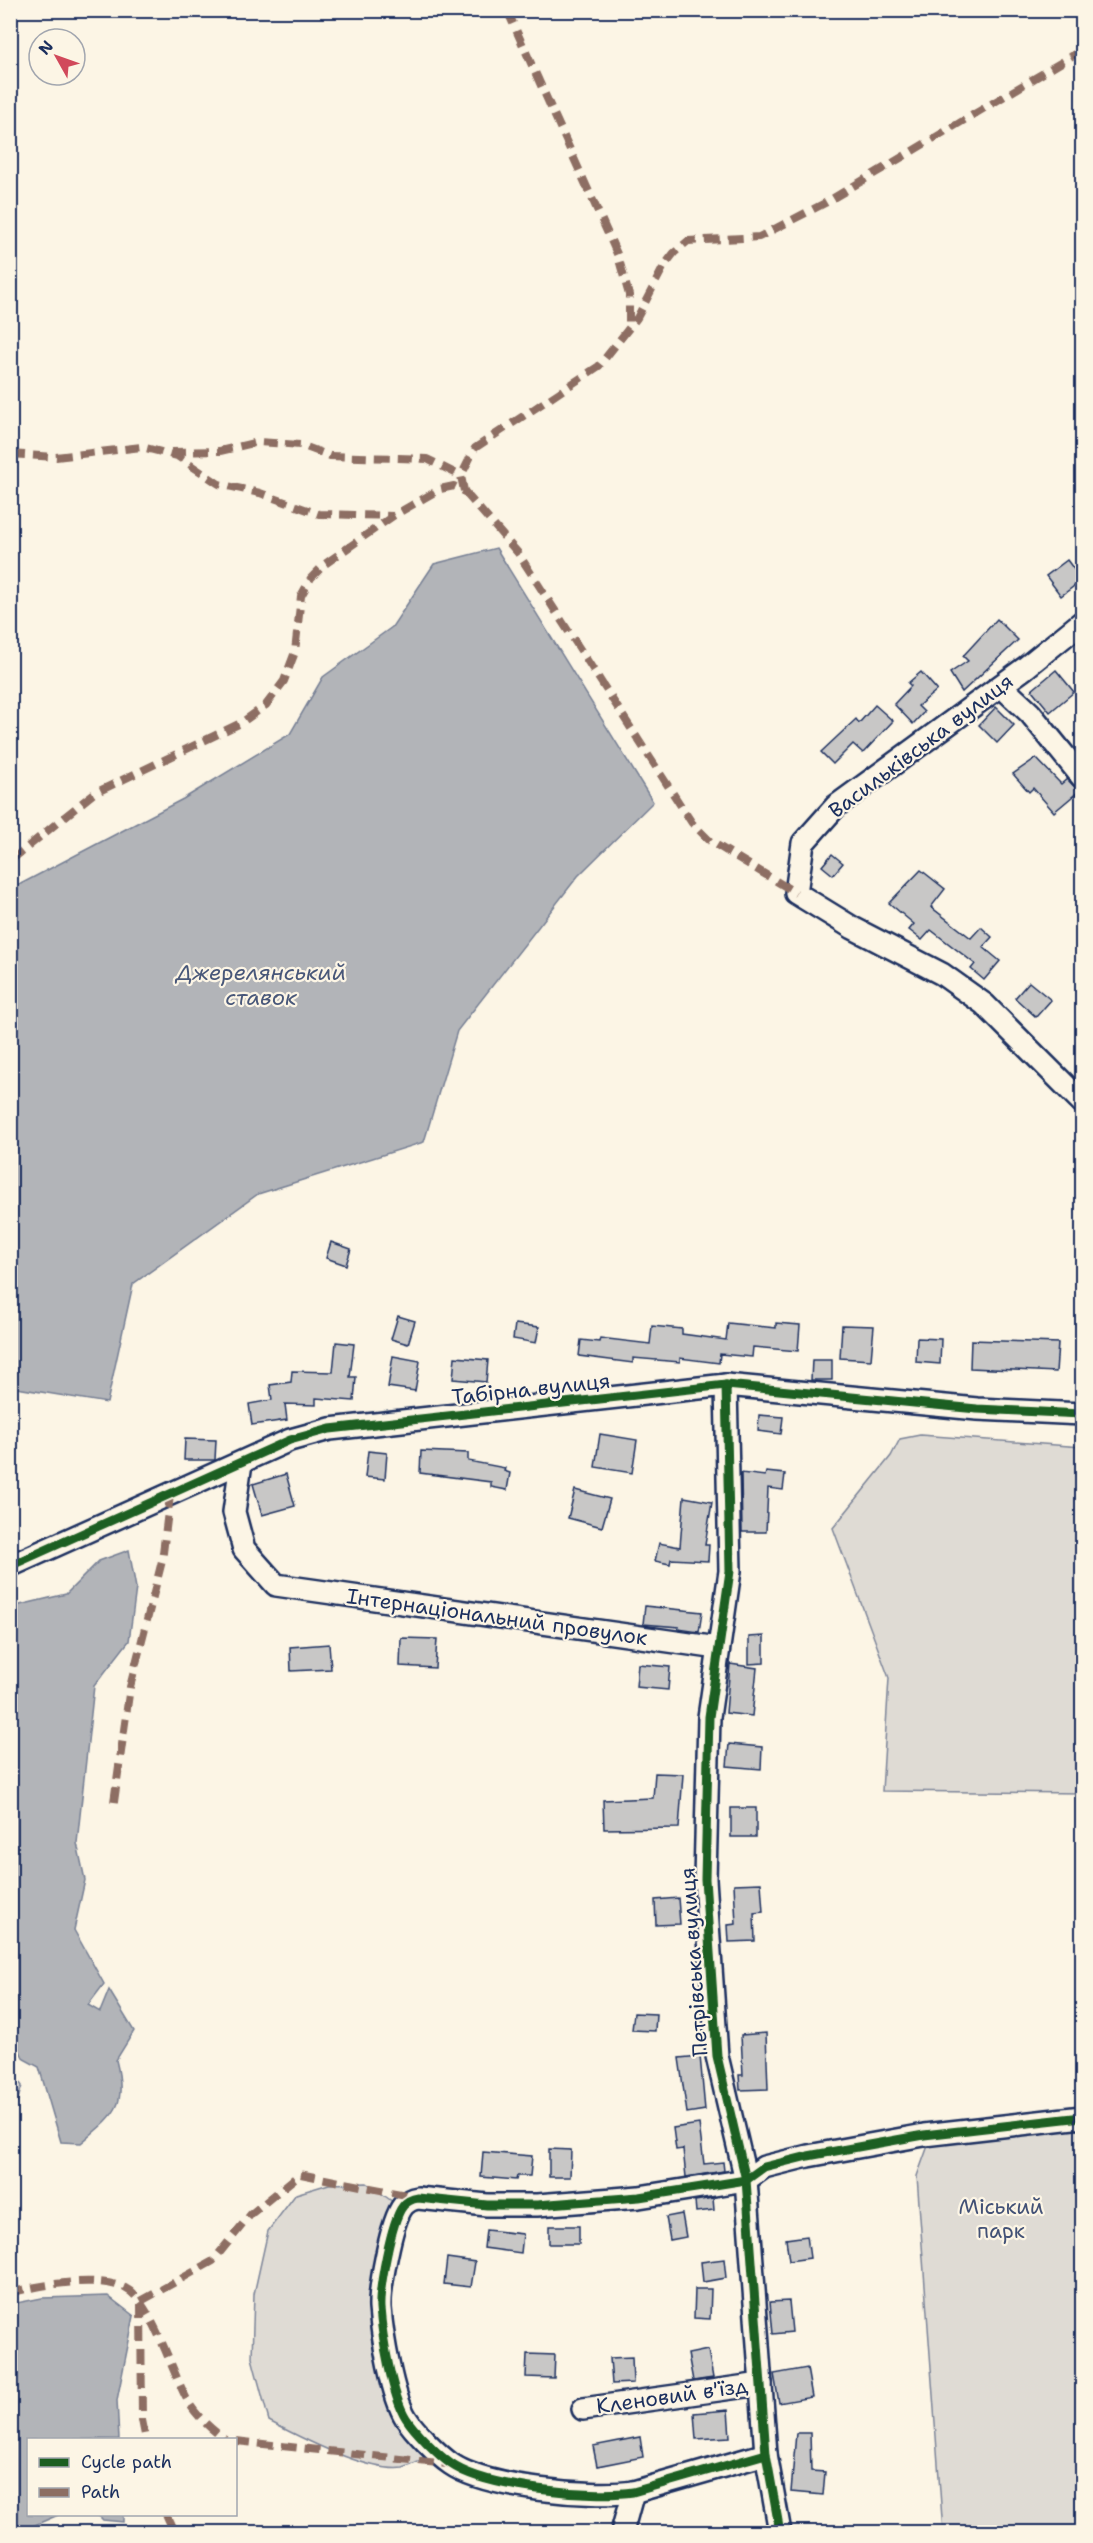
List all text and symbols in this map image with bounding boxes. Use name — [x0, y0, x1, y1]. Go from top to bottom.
north arrow — [27, 27, 87, 87]
text: N — [34, 36, 58, 59]
street label: Васильківська вулиця — [823, 667, 1019, 825]
water label: Джерелянський ставок — [174, 958, 346, 1012]
street label: Табірна вулиця — [450, 1367, 612, 1411]
street label: Інтернаціональний провулок — [345, 1582, 649, 1652]
street label: Петрівська вулиця — [673, 1867, 715, 2057]
park label: Міський парк — [958, 2193, 1044, 2245]
street label: Кленовий в'їзд — [594, 2372, 750, 2420]
legend — [27, 2438, 237, 2516]
text: Cycle path — [81, 2450, 172, 2474]
text: Path — [81, 2480, 120, 2504]

